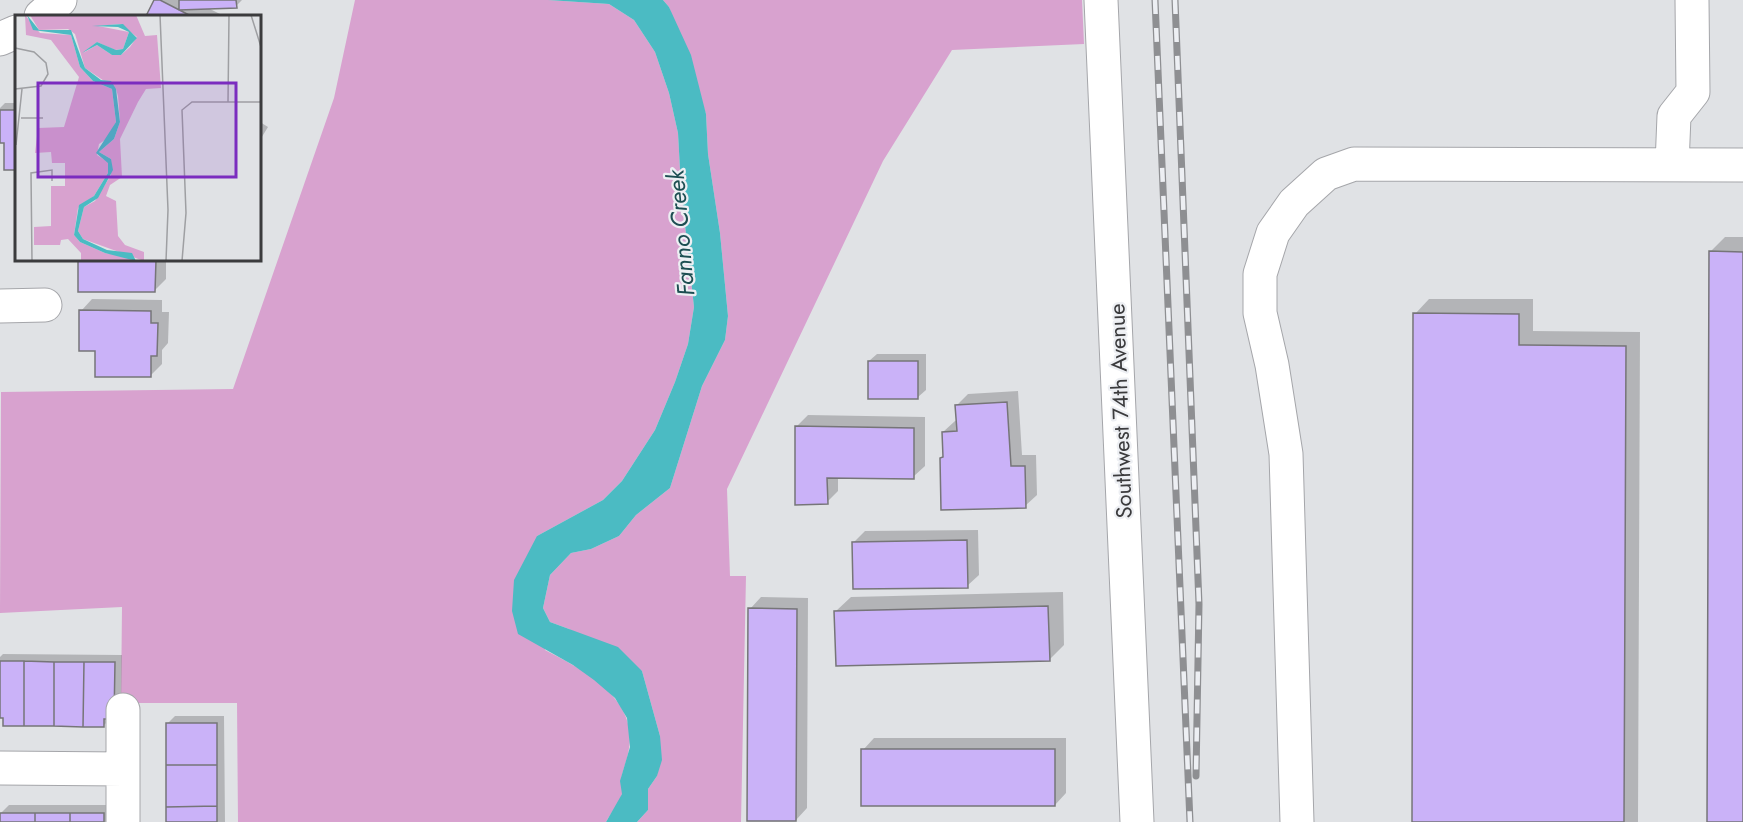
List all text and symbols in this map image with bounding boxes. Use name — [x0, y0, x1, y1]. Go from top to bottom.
inset map — [15, 15, 261, 261]
water label: Fanno Creek — [657, 167, 703, 298]
street label: Southwest 74th Avenue — [1100, 303, 1140, 519]

